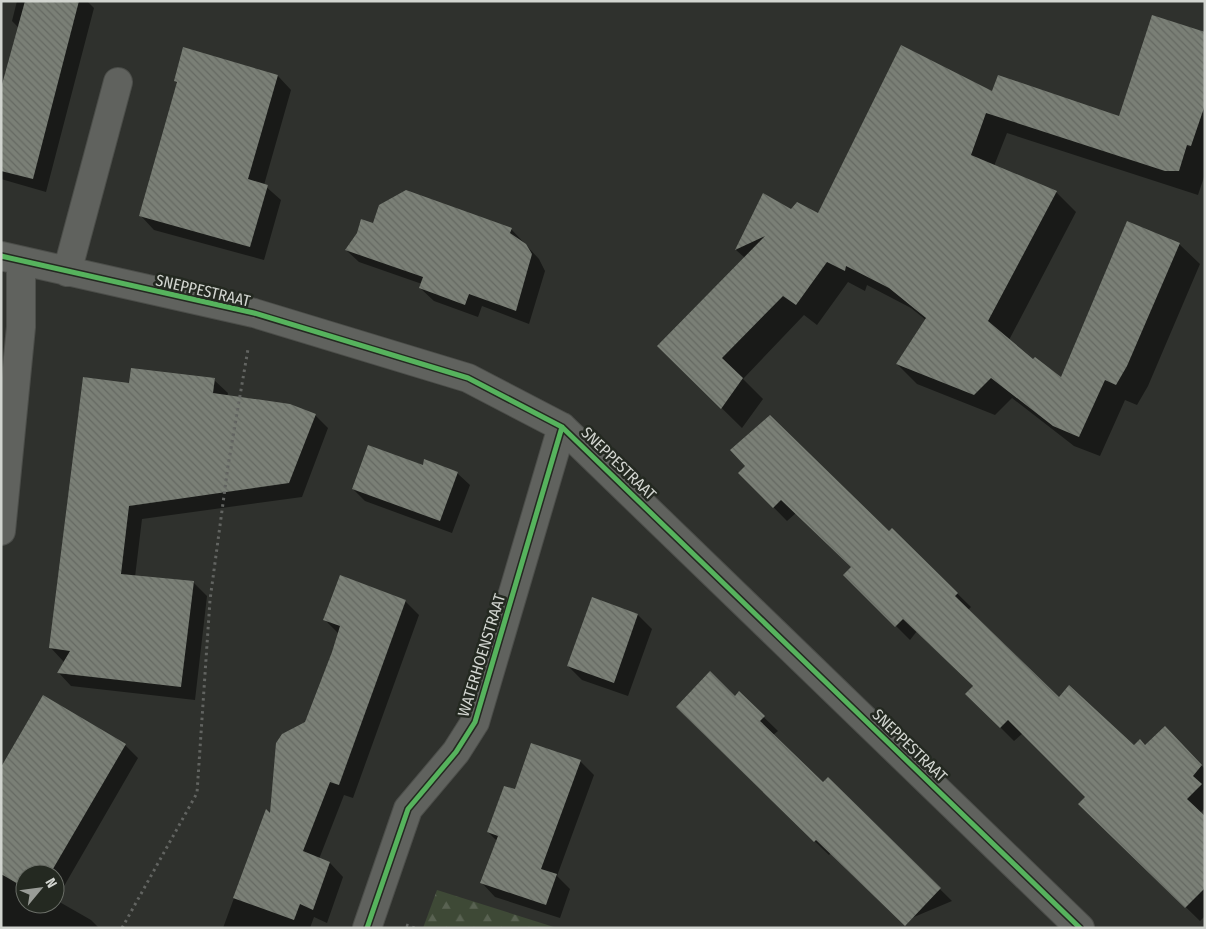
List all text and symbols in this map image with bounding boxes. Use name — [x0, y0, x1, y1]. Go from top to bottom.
street label: SNEPPESTRAAT — [154, 270, 253, 311]
street label: SNEPPESTRAAT — [577, 423, 660, 504]
street label: WATERHOENSTRAAT — [454, 591, 509, 719]
street label: SNEPPESTRAAT — [868, 705, 951, 786]
north arrow — [15, 864, 65, 914]
text: N — [41, 875, 60, 891]

